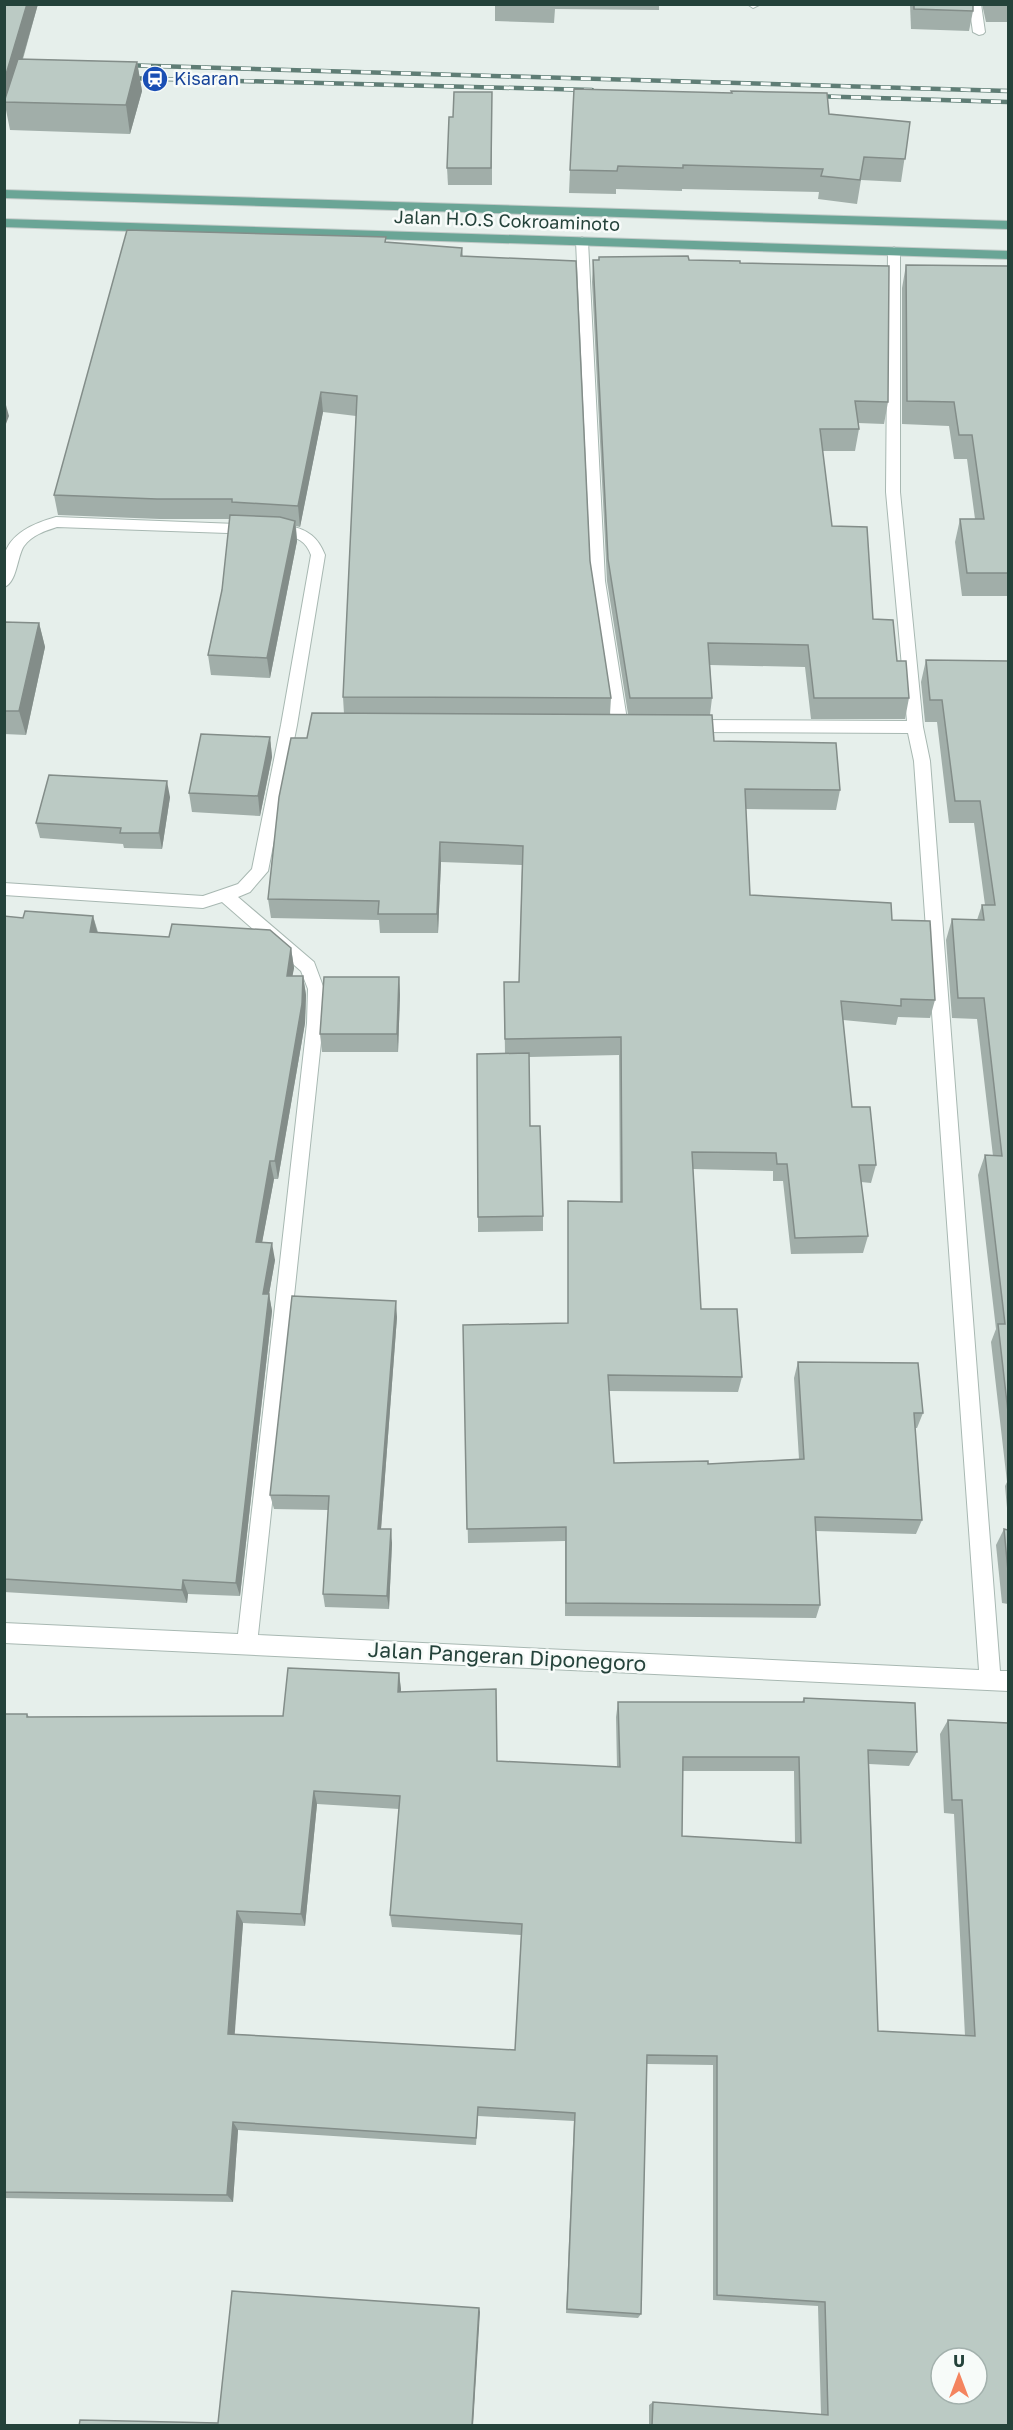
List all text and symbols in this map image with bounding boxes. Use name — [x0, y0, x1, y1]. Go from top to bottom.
station icon: Kisaran — [140, 64, 170, 94]
place label: Kisaran — [174, 67, 239, 89]
street label: Jalan H.O.S Cokroaminoto — [394, 205, 620, 235]
street label: Jalan Pangeran Diponegoro — [367, 1636, 647, 1676]
north arrow — [929, 2346, 989, 2406]
text: U — [953, 2351, 965, 2371]

